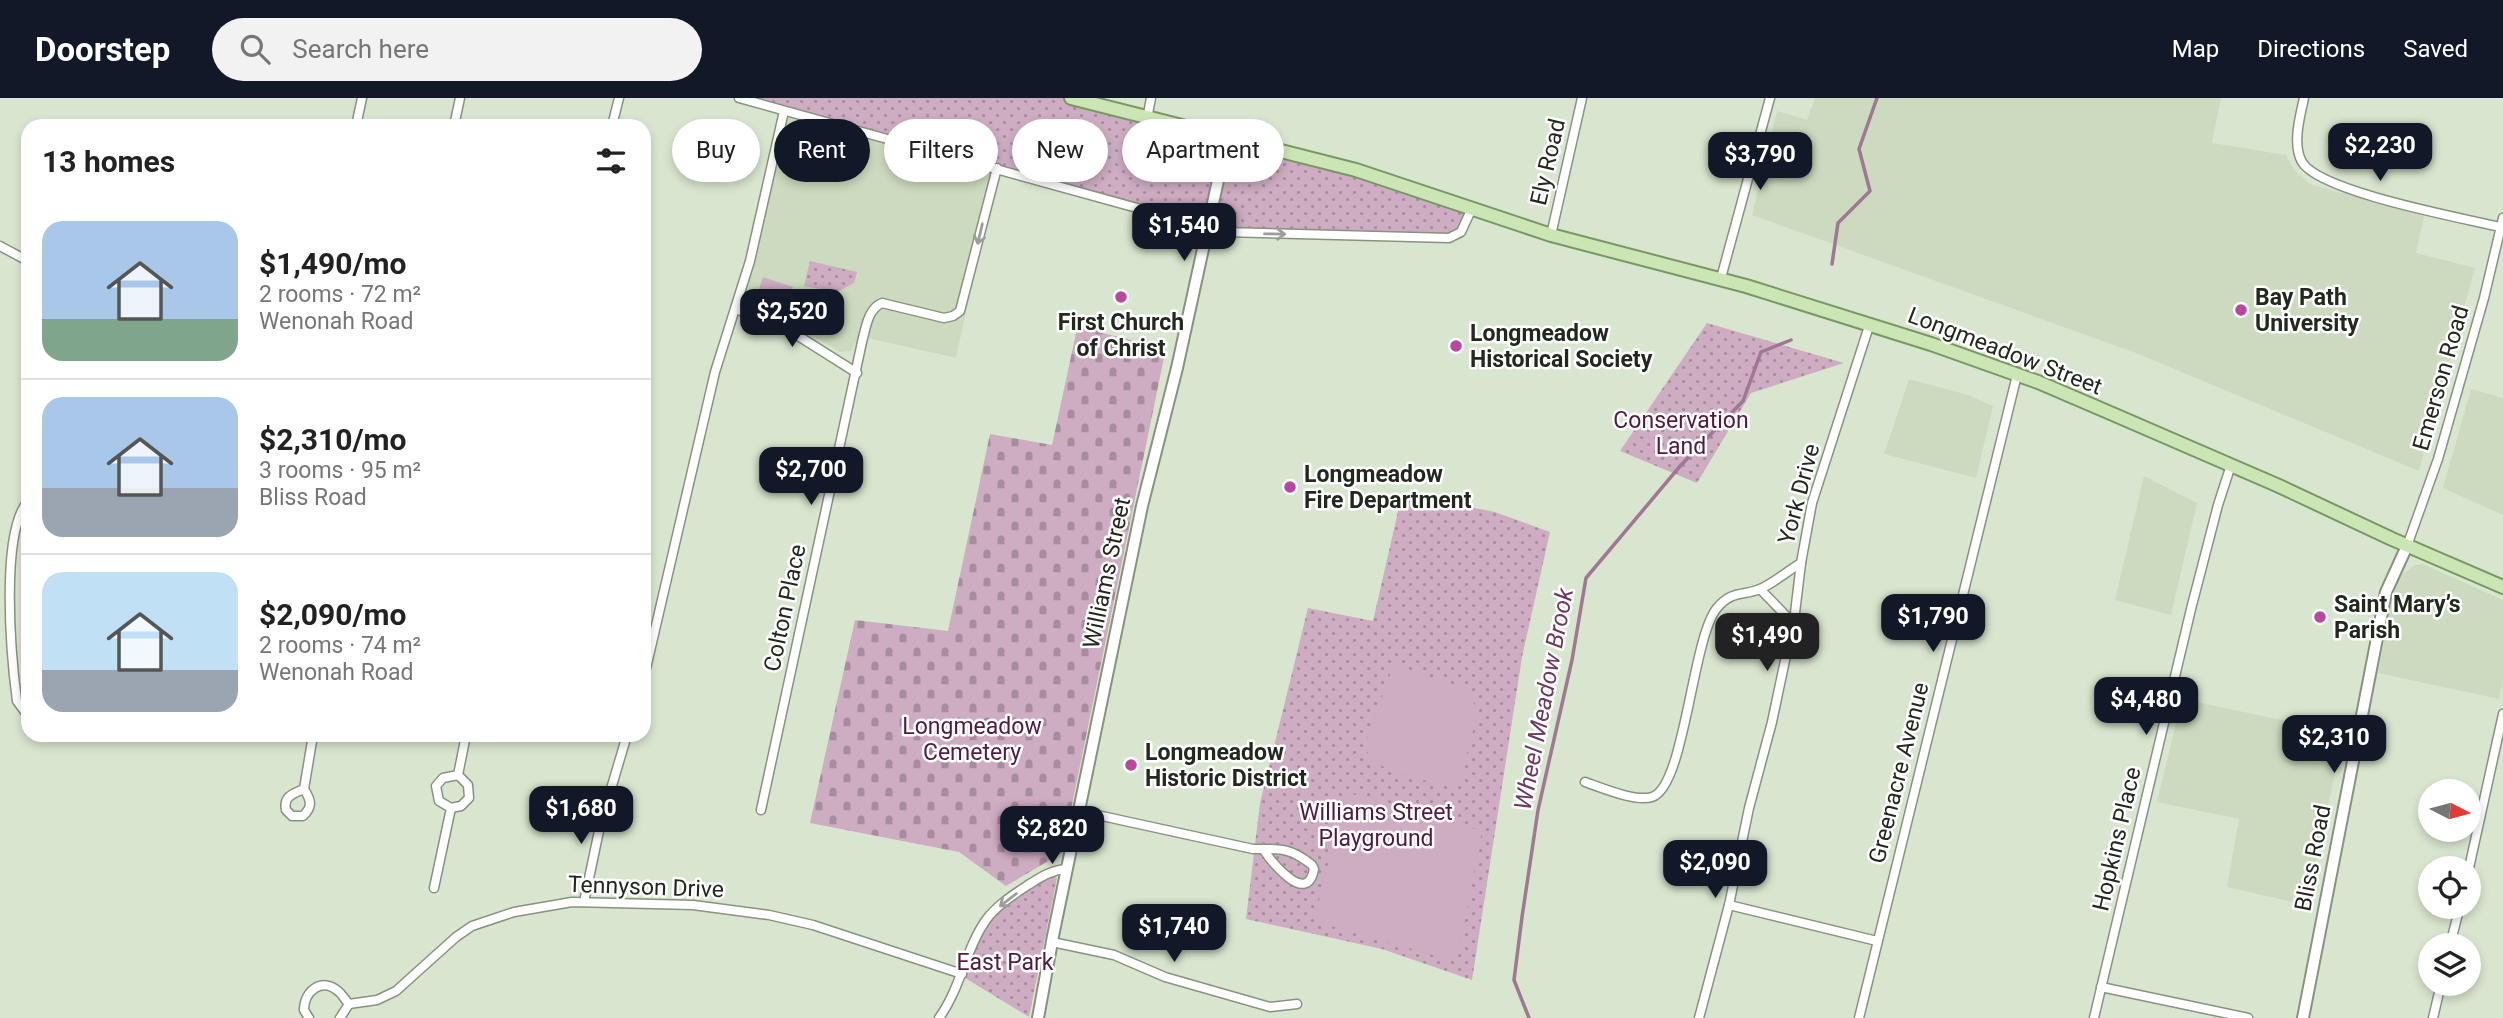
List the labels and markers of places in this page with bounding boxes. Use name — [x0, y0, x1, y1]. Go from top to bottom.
pin: $2,230 — [2323, 123, 2437, 183]
pin: $3,790 — [1703, 132, 1817, 192]
pin: $1,540 — [1127, 204, 1241, 263]
place label: Bay Path University — [2255, 284, 2359, 337]
pin: $2,520 — [735, 289, 849, 349]
marker: First Church of Christ — [1113, 289, 1129, 305]
marker: Bay Path University — [2233, 302, 2249, 318]
place label: First Church of Christ — [1058, 309, 1184, 362]
place label: Longmeadow Historical Society — [1470, 320, 1653, 373]
marker: Longmeadow Historical Society — [1448, 338, 1464, 354]
pin: $2,700 — [754, 448, 868, 507]
place label: Longmeadow Fire Department — [1304, 461, 1472, 514]
marker: Longmeadow Fire Department — [1282, 479, 1298, 495]
place label: Saint Mary’s Parish — [2334, 591, 2461, 644]
pin: $1,790 — [1876, 594, 1990, 654]
marker: Saint Mary’s Parish — [2312, 609, 2328, 625]
pin: $1,490 — [1710, 614, 1824, 673]
pin: $4,480 — [2089, 678, 2203, 737]
pin: $2,310 — [2277, 716, 2391, 775]
place label: Longmeadow Historic District — [1145, 739, 1307, 792]
marker: Longmeadow Historic District — [1123, 757, 1139, 773]
pin: $1,680 — [524, 786, 638, 846]
pin: $2,820 — [995, 806, 1109, 866]
pin: $2,090 — [1658, 840, 1772, 900]
pin: $1,740 — [1117, 904, 1231, 964]

